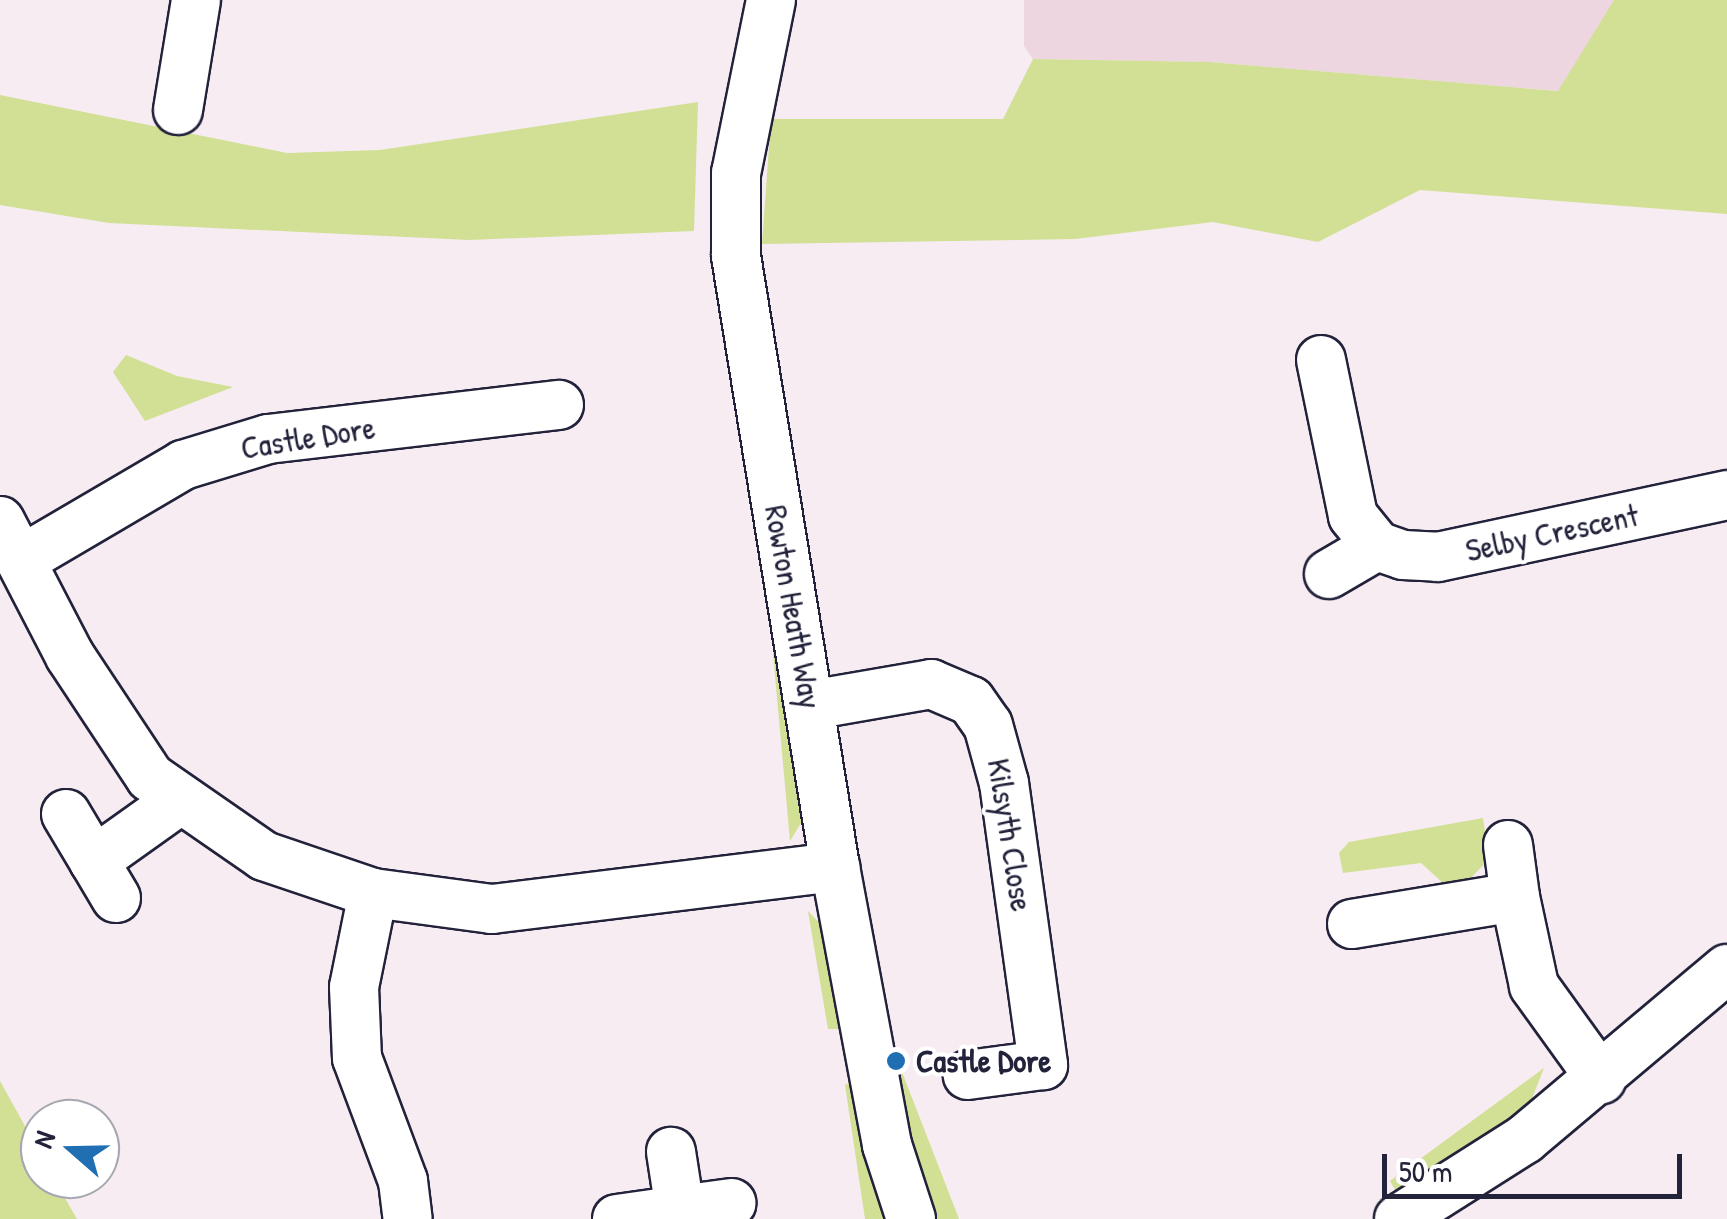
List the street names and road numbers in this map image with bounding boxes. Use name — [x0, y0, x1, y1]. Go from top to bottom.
street label: Castle Dore — [238, 408, 378, 468]
street label: Selby Crescent — [1462, 496, 1642, 570]
street label: Rowton Heath Way — [756, 502, 830, 712]
street label: Kilsyth Close — [979, 756, 1041, 914]

